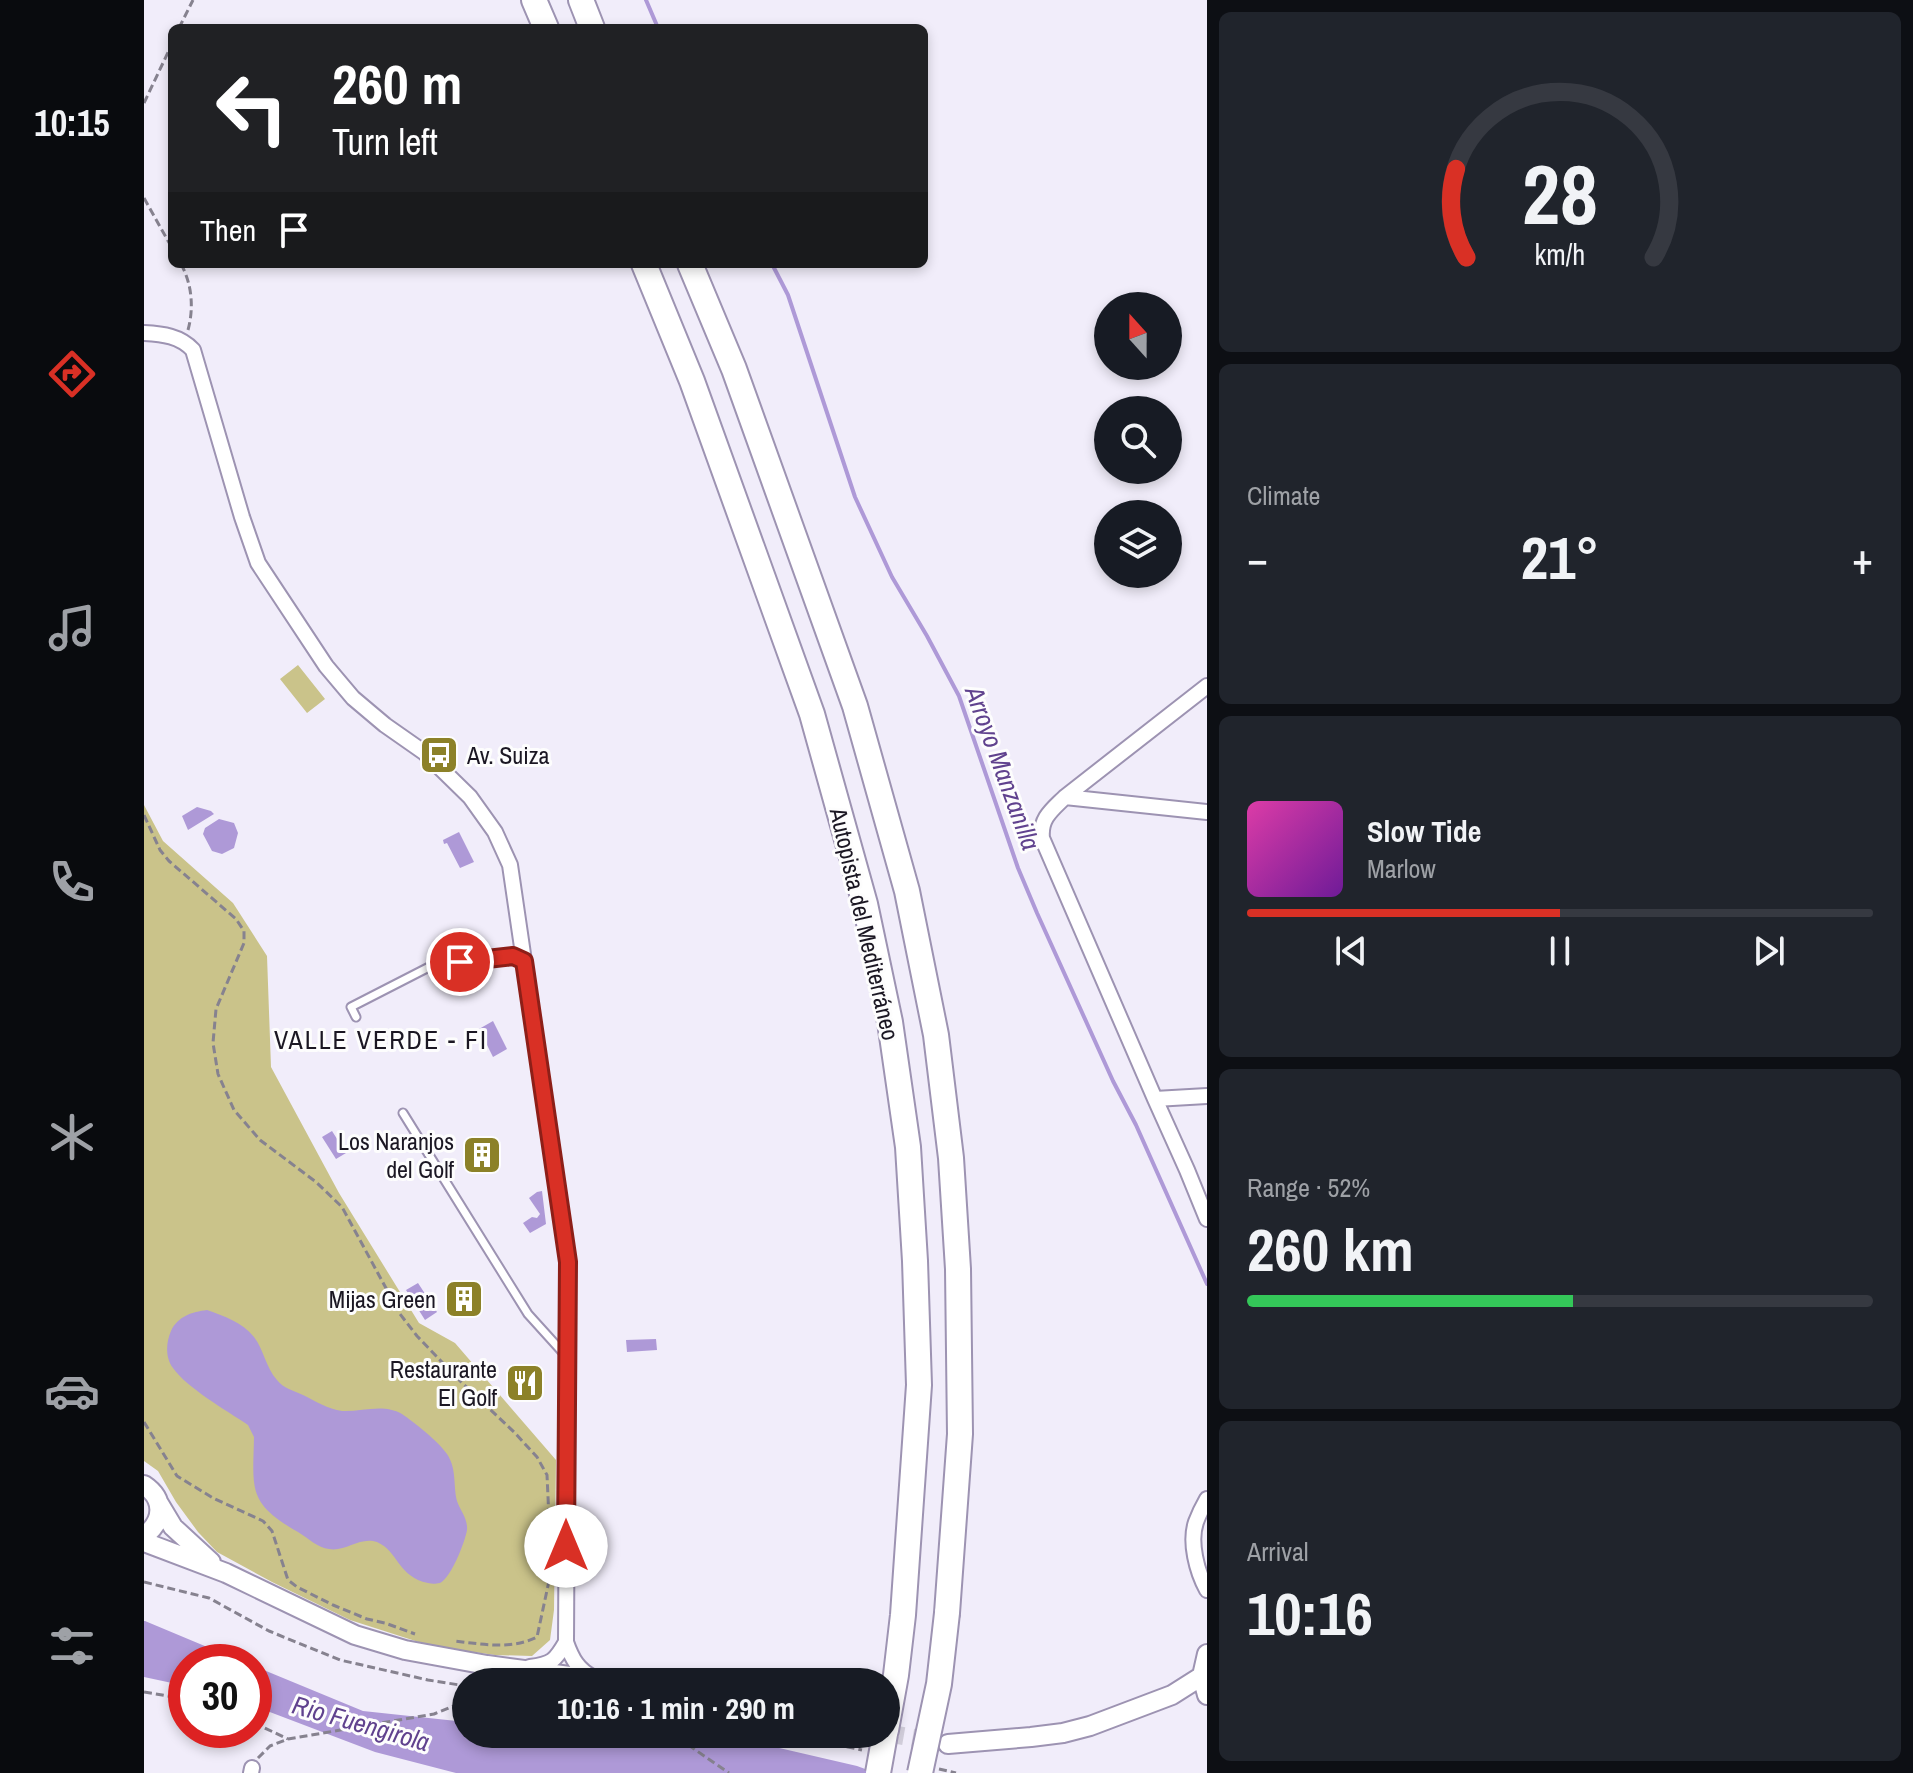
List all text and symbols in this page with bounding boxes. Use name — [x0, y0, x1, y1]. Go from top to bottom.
text: 260 m — [332, 46, 462, 121]
icon: left — [200, 56, 304, 160]
text: 10:15 — [34, 99, 110, 147]
text: Turn left — [332, 118, 438, 166]
text: 28 — [1522, 138, 1598, 250]
icon: arrive — [272, 208, 316, 252]
text: Then — [200, 210, 256, 250]
text: km/h — [1535, 235, 1585, 274]
north arrow — [1094, 292, 1182, 380]
map controls — [1094, 292, 1182, 588]
icon: directions — [44, 346, 100, 402]
button: search — [1094, 396, 1182, 484]
text: Climate — [1247, 478, 1320, 513]
button: layers — [1094, 500, 1182, 588]
text: 21° — [1521, 517, 1599, 598]
text: − — [1247, 528, 1268, 588]
text: + — [1852, 528, 1873, 588]
icon: music — [44, 600, 100, 656]
water label: Arroyo Manzanilla — [957, 680, 1049, 855]
bus stop icon: Av. Suiza — [418, 734, 460, 776]
place label: Av. Suiza — [466, 739, 550, 771]
street label: Autopista del Mediterráneo — [822, 804, 907, 1043]
text: Slow Tide — [1367, 811, 1481, 851]
text: Marlow — [1367, 851, 1436, 886]
icon: phone — [44, 854, 100, 910]
pin — [426, 928, 494, 996]
icon: previous — [1329, 929, 1373, 973]
icon: pause — [1538, 929, 1582, 973]
icon: next — [1747, 929, 1791, 973]
icon: arrive — [438, 940, 482, 984]
district label: VALLE VERDE - FI — [274, 1022, 488, 1057]
icon: climate — [44, 1109, 100, 1165]
place label: Los Naranjos del Golf — [338, 1125, 455, 1185]
building icon: Los Naranjos del Golf — [461, 1134, 503, 1176]
text: Range · 52% — [1247, 1170, 1370, 1205]
text: 260 km — [1247, 1209, 1414, 1290]
building icon: Mijas Green — [443, 1278, 485, 1320]
place label: Mijas Green — [329, 1283, 436, 1315]
place label: Restaurante El Golf — [390, 1353, 498, 1413]
restaurant icon: Restaurante El Golf — [504, 1362, 546, 1404]
icon: car — [44, 1363, 100, 1419]
position arrow — [524, 1504, 608, 1588]
text: Arrival — [1247, 1534, 1309, 1569]
text: 10:16 — [1247, 1573, 1373, 1654]
icon: filters — [44, 1618, 100, 1674]
speed limit sign: 30 — [168, 1644, 272, 1748]
water label: Rio Fuengirola — [288, 1687, 434, 1759]
text: 10:16 · 1 min · 290 m — [557, 1688, 795, 1728]

